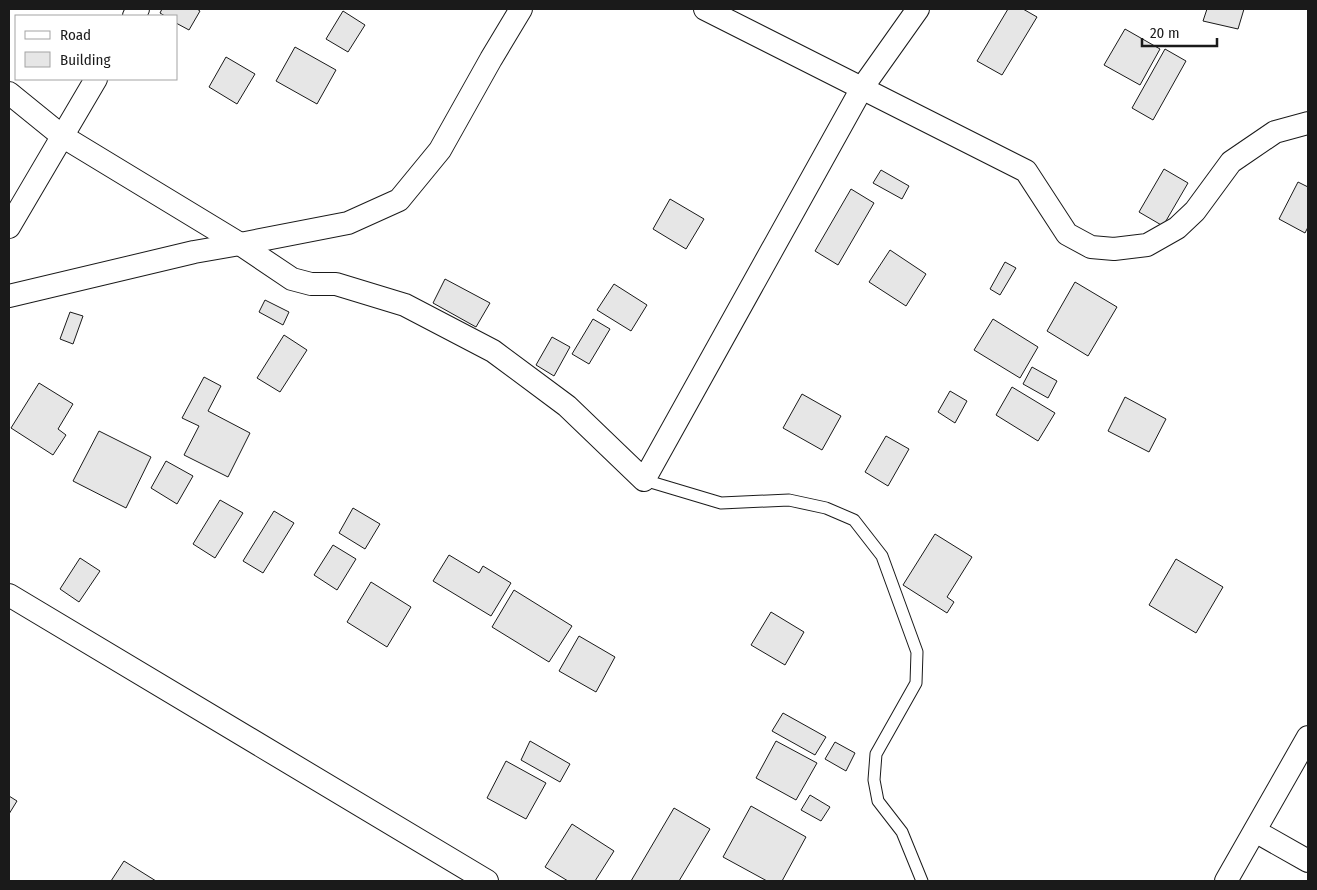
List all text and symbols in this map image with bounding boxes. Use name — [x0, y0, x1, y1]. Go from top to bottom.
legend — [15, 15, 178, 80]
scale bar — [1142, 15, 1217, 47]
text: 20 m — [1150, 24, 1180, 42]
text: Road — [60, 26, 91, 44]
text: Building — [60, 51, 111, 69]

